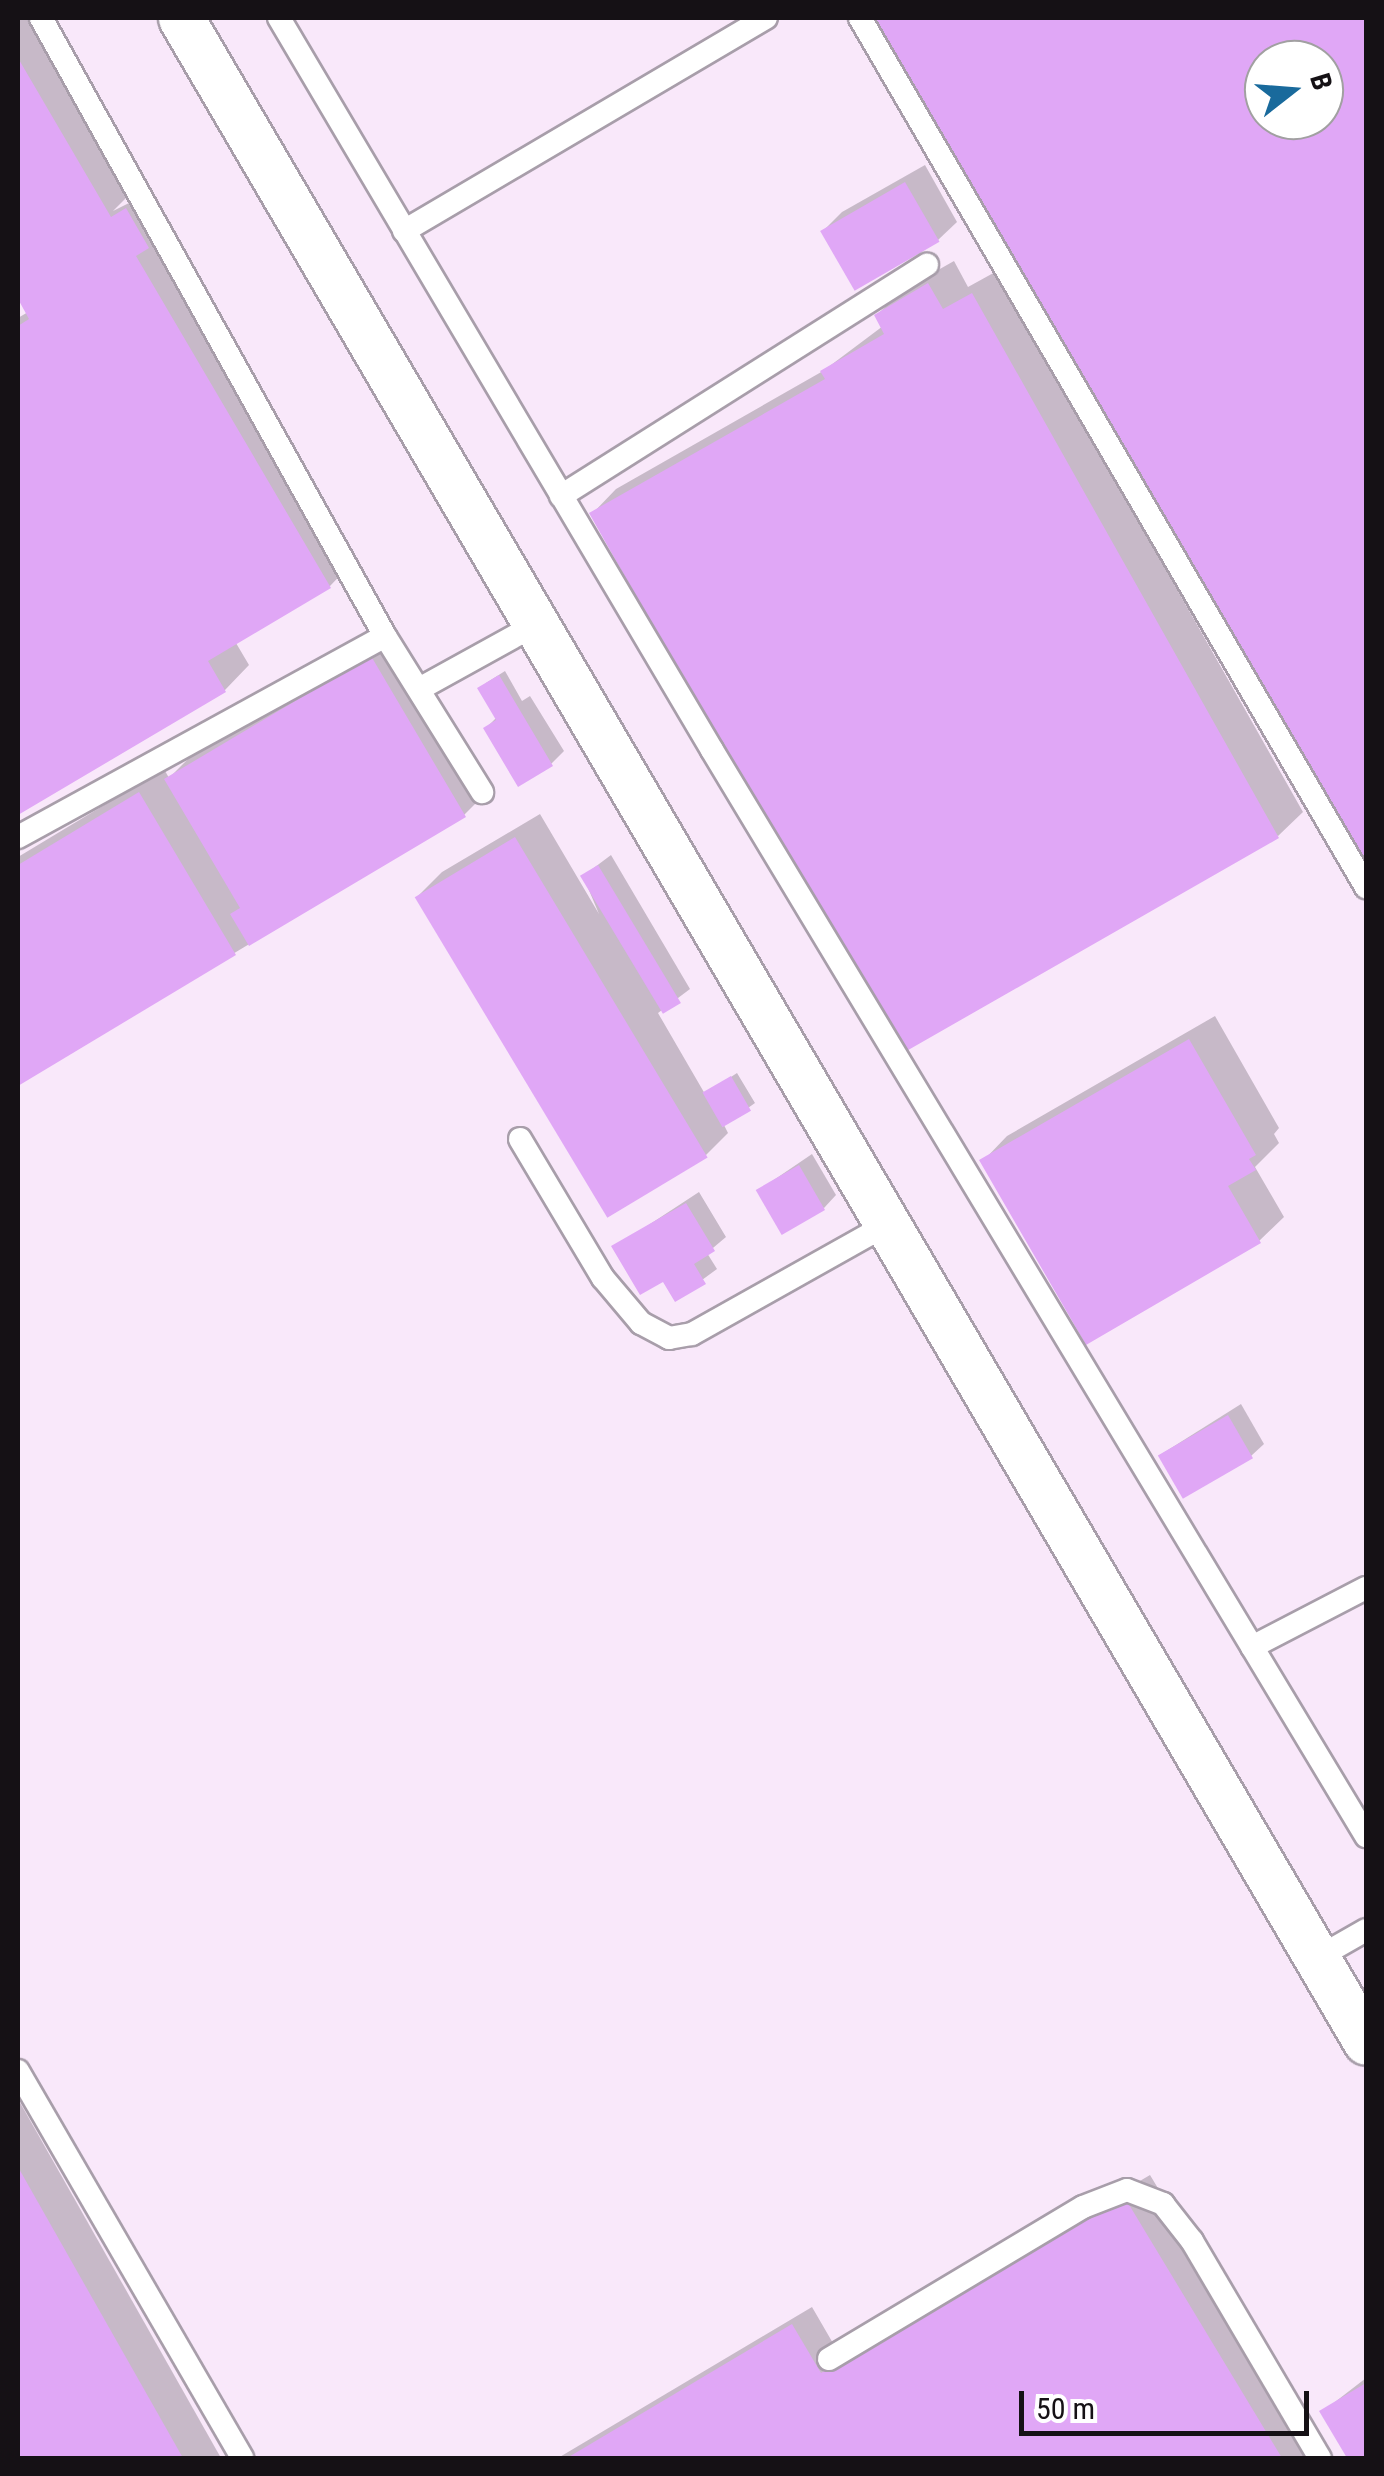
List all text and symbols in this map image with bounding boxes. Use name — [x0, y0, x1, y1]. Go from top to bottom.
north arrow — [1244, 40, 1344, 140]
text: B — [1303, 69, 1339, 94]
scale bar — [1024, 2371, 1314, 2433]
text: 50 m — [1036, 2391, 1095, 2426]

